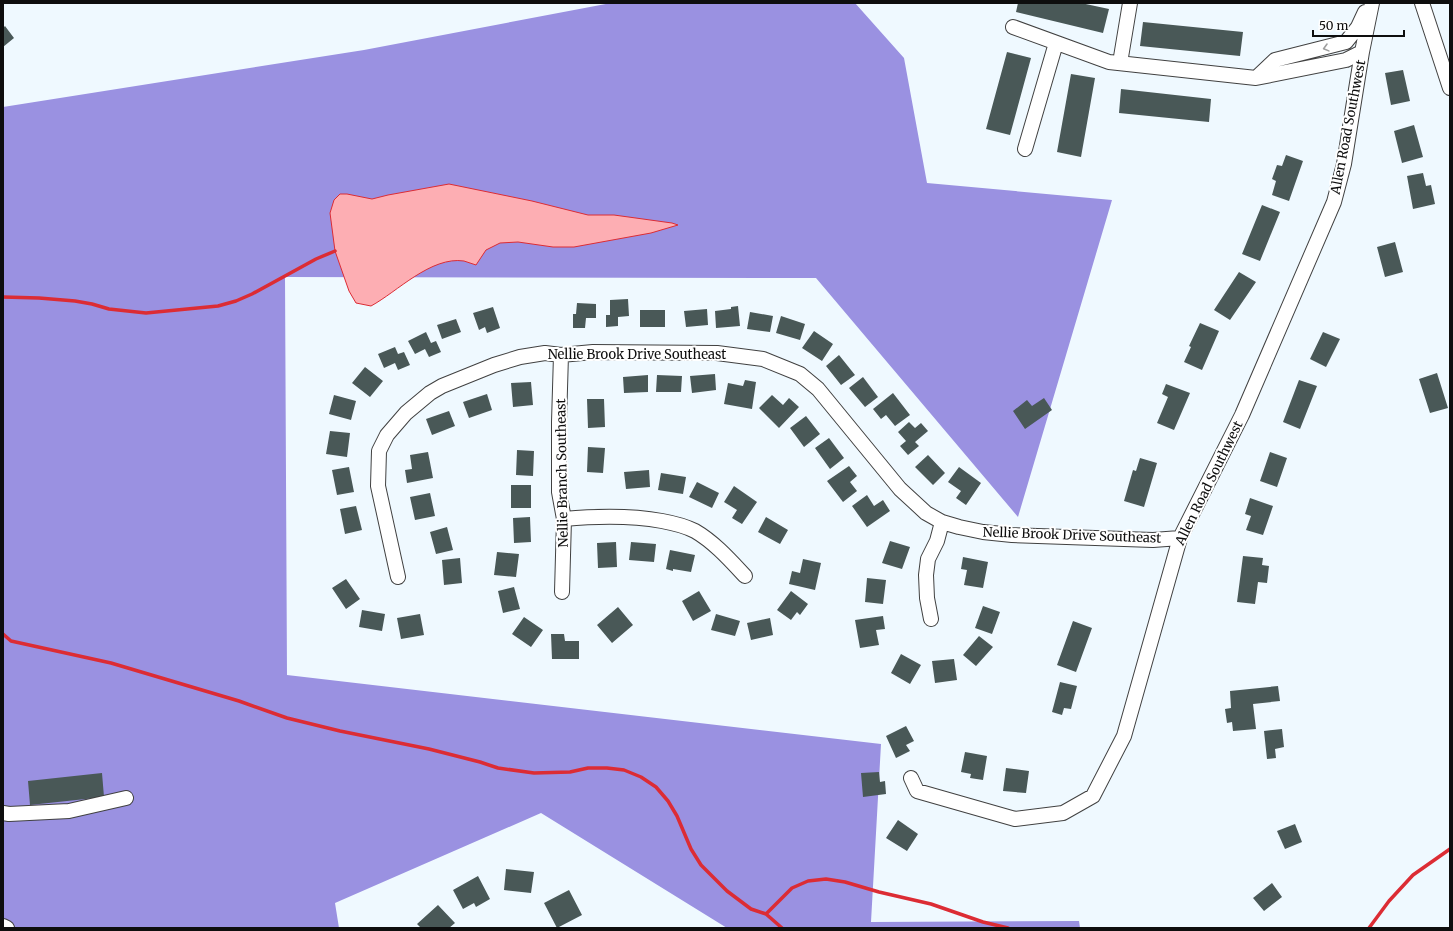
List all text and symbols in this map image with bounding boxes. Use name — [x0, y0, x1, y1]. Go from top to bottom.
scale bar — [1313, 12, 1404, 38]
text: 50 m — [1319, 18, 1348, 33]
one-way arrow — [1323, 43, 1329, 51]
street label: Allen Road Southwest — [1326, 58, 1369, 197]
street label: Nellie Brook Drive Southeast — [548, 346, 726, 363]
street label: Nellie Branch Southeast — [552, 398, 572, 548]
street label: Allen Road Southwest — [1171, 418, 1247, 549]
street label: Nellie Brook Drive Southeast — [982, 523, 1162, 547]

